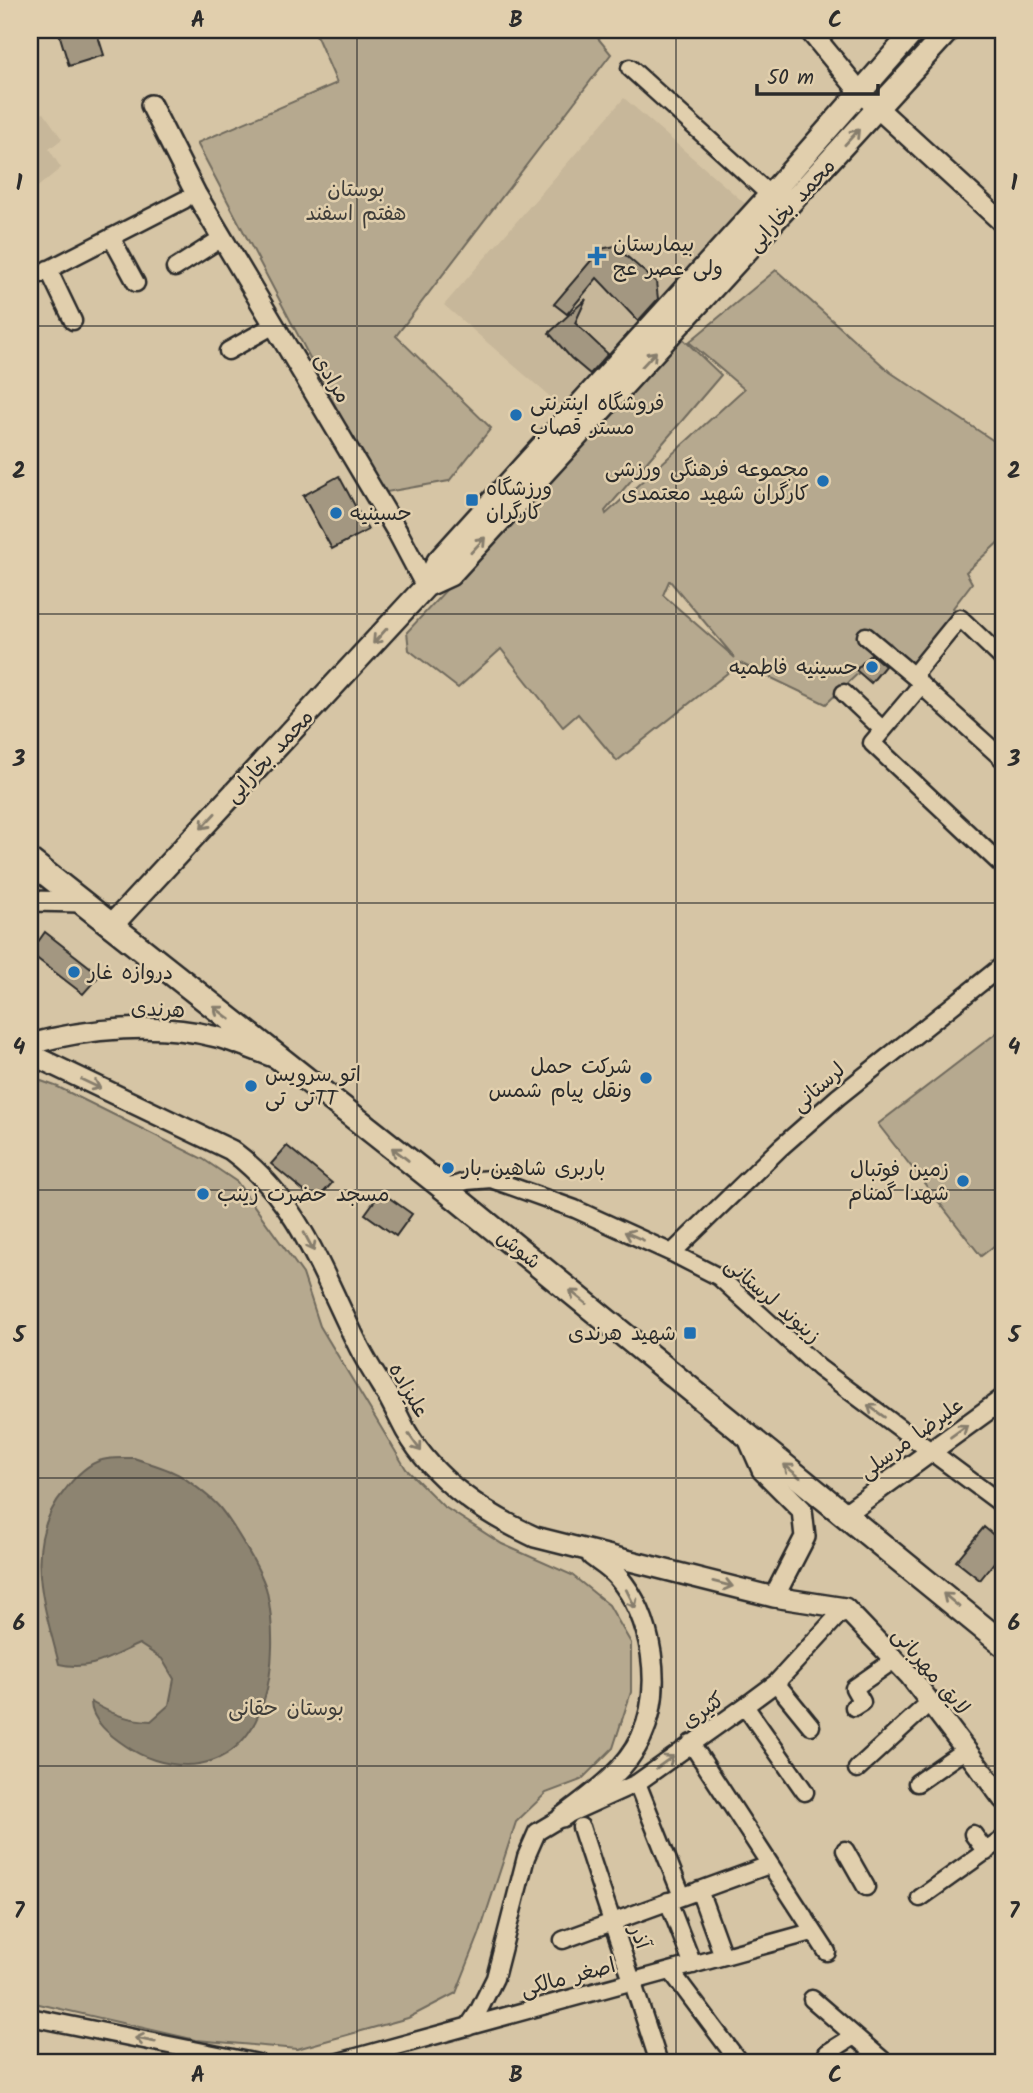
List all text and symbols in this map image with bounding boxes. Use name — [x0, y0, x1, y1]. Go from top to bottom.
text: A — [191, 3, 205, 39]
text: B — [509, 3, 523, 39]
text: C — [828, 3, 842, 39]
scale bar — [757, 52, 877, 96]
text: 50 m — [767, 62, 814, 95]
one-way arrow — [844, 129, 861, 146]
street label: محمد بخارایی — [740, 151, 845, 261]
text: 1 — [16, 166, 23, 202]
text: 1 — [1011, 166, 1018, 202]
park label: بوستان هفتم اسفند — [305, 174, 407, 231]
place label: بیمارستان ولی عصر عج — [613, 229, 723, 286]
marker: بیمارستان ولی عصر عج — [587, 246, 607, 266]
street label: مرادی — [303, 348, 358, 410]
one-way arrow — [641, 350, 657, 368]
place label: فروشگاه اینترنتی مستر قصاب — [530, 388, 664, 445]
marker: فروشگاه اینترنتی مستر قصاب — [508, 407, 524, 423]
text: 2 — [12, 454, 26, 490]
place label: مجموعه فرهنگی ورزشی کارگران شهید معتمدی — [605, 454, 809, 511]
text: 2 — [1007, 454, 1021, 490]
place label: ورزشگاه کارگران — [486, 473, 552, 530]
marker: مجموعه فرهنگی ورزشی کارگران شهید معتمدی — [815, 473, 831, 489]
marker: ورزشگاه کارگران — [464, 492, 480, 508]
place label: حسینیه — [350, 498, 412, 531]
marker: حسینیه — [328, 505, 344, 521]
one-way arrow — [470, 537, 487, 554]
one-way arrow — [372, 627, 388, 645]
place label: حسینیه فاطمیه — [729, 652, 858, 685]
marker: حسینیه فاطمیه — [864, 659, 880, 675]
street label: محمد بخارایی — [218, 702, 323, 812]
text: 3 — [12, 742, 26, 778]
text: 3 — [1007, 742, 1021, 778]
one-way arrow — [200, 812, 217, 829]
place label: دروازه غار — [86, 957, 173, 990]
marker: دروازه غار — [66, 964, 82, 980]
street label: هرندی — [130, 993, 186, 1028]
one-way arrow — [213, 1006, 231, 1021]
text: 4 — [13, 1030, 26, 1066]
text: 4 — [1008, 1030, 1021, 1066]
place label: شرکت حمل ونقل پیام شمس — [489, 1051, 632, 1108]
street label: لرستانی — [785, 1055, 853, 1121]
place label: اتو سرویس تی تیTT — [265, 1059, 361, 1116]
marker: شرکت حمل ونقل پیام شمس — [638, 1070, 654, 1086]
one-way arrow — [80, 1077, 101, 1091]
marker: اتو سرویس تی تیTT — [243, 1078, 259, 1094]
one-way arrow — [392, 1147, 410, 1162]
place label: باربری شاهین بار — [460, 1153, 606, 1186]
place label: زمین فوتبال شهدا گمنام — [848, 1154, 949, 1211]
marker: باربری شاهین بار — [440, 1160, 456, 1176]
marker: زمین فوتبال شهدا گمنام — [955, 1173, 971, 1189]
place label: مسجد حضرت زینب — [217, 1179, 390, 1212]
marker: مسجد حضرت زینب — [195, 1186, 211, 1202]
street label: شوش — [488, 1222, 548, 1279]
one-way arrow — [624, 1229, 645, 1242]
one-way arrow — [303, 1231, 317, 1252]
street label: زینوند لرستانی — [716, 1250, 828, 1353]
one-way arrow — [569, 1289, 587, 1304]
text: 5 — [12, 1318, 27, 1354]
place label: شهید هرندی — [568, 1318, 676, 1351]
text: 5 — [1007, 1318, 1022, 1354]
marker: شهید هرندی — [682, 1325, 698, 1341]
street label: علیزاده — [379, 1357, 437, 1425]
street label: علیرضا مرسلی — [853, 1390, 971, 1489]
one-way arrow — [867, 1404, 886, 1418]
one-way arrow — [950, 1424, 969, 1439]
one-way arrow — [408, 1433, 422, 1452]
one-way arrow — [783, 1463, 801, 1479]
one-way arrow — [711, 1578, 734, 1592]
one-way arrow — [625, 1589, 639, 1609]
one-way arrow — [942, 1592, 960, 1608]
text: 6 — [13, 1606, 25, 1642]
text: 6 — [1008, 1606, 1020, 1642]
street label: لایق مهربانی — [883, 1620, 977, 1724]
street label: کثیری — [675, 1684, 732, 1738]
park label: بوستان حقانی — [228, 1693, 344, 1726]
one-way arrow — [655, 1755, 674, 1769]
text: 7 — [14, 1894, 26, 1930]
text: 7 — [1009, 1894, 1021, 1930]
street label: آذر — [618, 1919, 658, 1955]
street label: اصغر مالکی — [517, 1950, 620, 2007]
one-way arrow — [134, 2033, 157, 2046]
text: A — [191, 2058, 205, 2093]
text: B — [509, 2058, 523, 2093]
text: C — [828, 2058, 842, 2093]

